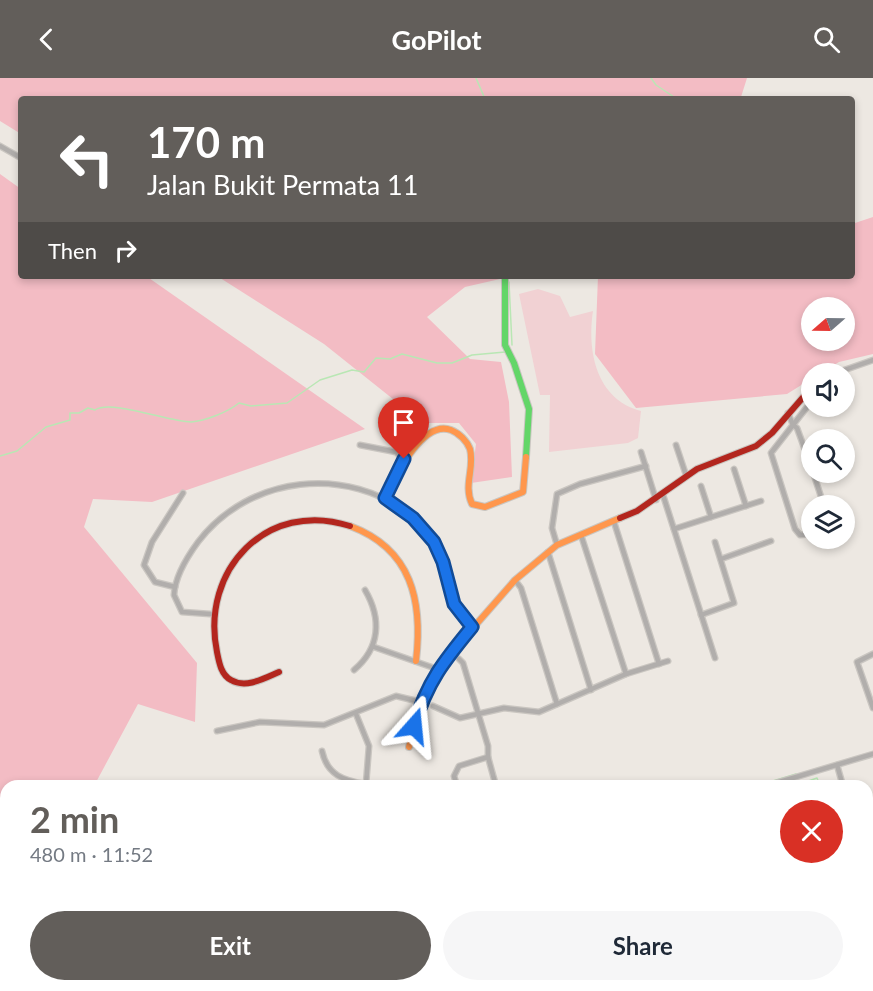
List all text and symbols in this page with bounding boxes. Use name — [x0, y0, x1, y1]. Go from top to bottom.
icon: back — [30, 23, 63, 56]
text: GoPilot — [391, 23, 482, 56]
icon: search — [810, 23, 843, 56]
text: 170 m — [147, 117, 265, 167]
icon: left — [48, 120, 126, 198]
text: Jalan Bukit Permata 11 — [147, 168, 418, 201]
icon: right — [109, 234, 142, 267]
text: Then — [48, 237, 97, 264]
north arrow — [801, 297, 855, 351]
map controls — [801, 297, 855, 549]
button: sound — [801, 363, 855, 417]
pin — [378, 397, 429, 459]
icon: arrive — [387, 406, 420, 439]
button: search — [801, 429, 855, 483]
button: layers — [801, 495, 855, 549]
position arrow — [382, 694, 446, 758]
text: 2 min — [30, 797, 119, 841]
button: close — [780, 800, 843, 863]
text: 480 m · 11:52 — [30, 842, 153, 866]
button: Exit — [30, 911, 431, 980]
button: Share — [443, 911, 843, 980]

